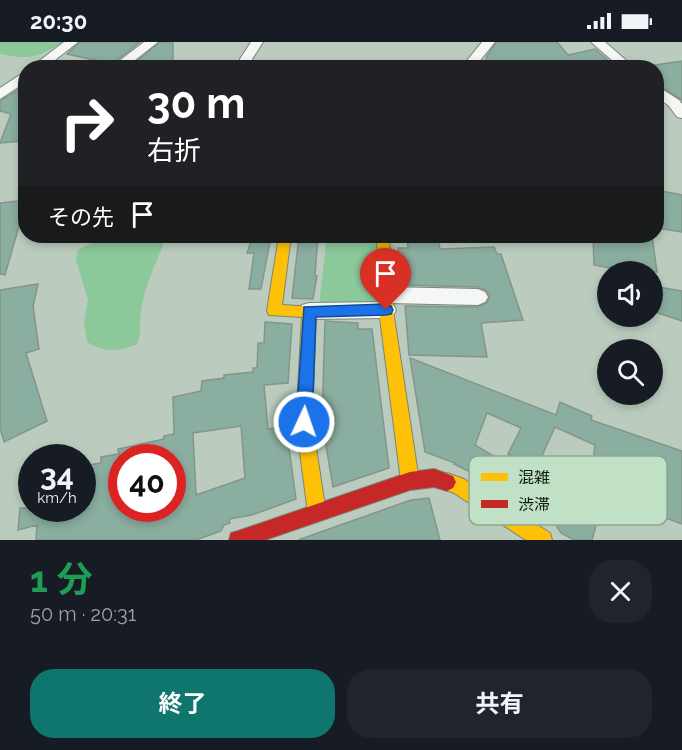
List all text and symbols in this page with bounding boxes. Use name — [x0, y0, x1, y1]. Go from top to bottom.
text: 20:30 — [30, 8, 87, 34]
text: 30 m — [147, 79, 245, 128]
icon: right — [48, 84, 126, 162]
text: 右折 — [147, 135, 201, 166]
icon: arrive — [126, 198, 159, 231]
text: その先 — [48, 204, 114, 230]
pin — [360, 248, 411, 310]
icon: arrive — [369, 257, 402, 290]
map controls — [597, 261, 663, 405]
button: sound — [597, 261, 663, 327]
button: search — [597, 339, 663, 405]
position arrow — [272, 390, 336, 454]
speed limit sign: 40 — [108, 444, 186, 522]
legend — [469, 456, 667, 525]
text: 34 — [40, 458, 74, 493]
text: 混雑 — [518, 468, 550, 487]
text: km/h — [37, 489, 77, 507]
text: 渋滞 — [518, 495, 550, 514]
text: 1 分 — [30, 558, 92, 600]
button: close — [589, 560, 652, 623]
text: 50 m · 20:31 — [30, 602, 136, 626]
button: 終了 — [30, 669, 335, 738]
button: 共有 — [347, 669, 652, 738]

